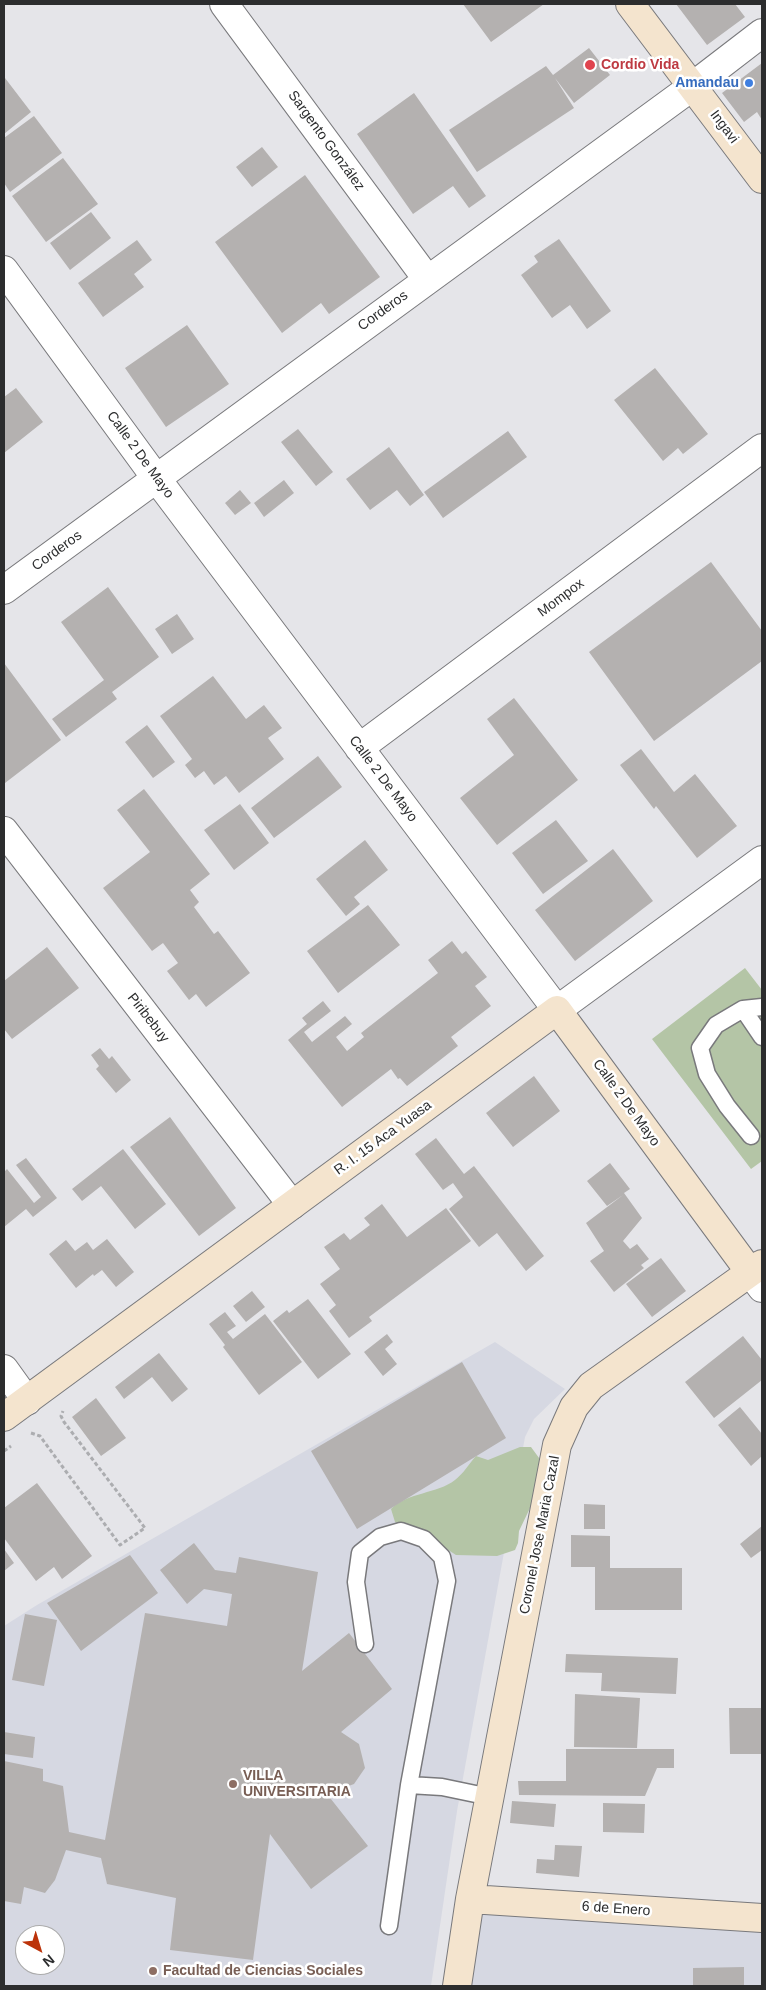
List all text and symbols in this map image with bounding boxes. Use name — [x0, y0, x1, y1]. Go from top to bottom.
place label: Cordio Vida — [601, 57, 679, 73]
marker: Cordio Vida — [583, 58, 597, 72]
place label: Amandau — [675, 75, 739, 91]
marker: Amandau — [743, 77, 755, 89]
street label: Sargento González — [284, 88, 368, 194]
street label: Ingavi — [706, 107, 742, 147]
street label: Corderos — [355, 287, 411, 335]
street label: Calle 2 De Mayo — [103, 408, 177, 502]
street label: Corderos — [29, 527, 85, 575]
street label: Mompox — [535, 575, 587, 621]
street label: Calle 2 De Mayo — [345, 733, 421, 825]
street label: Piribebuy — [123, 990, 173, 1046]
street label: Calle 2 De Mayo — [589, 1056, 663, 1150]
street label: R. I. 15 Aca Yuasa — [331, 1097, 435, 1179]
street label: Coronel Jose Maria Cazal — [516, 1454, 564, 1616]
place label: VILLA UNIVERSITARIA — [243, 1768, 351, 1800]
marker: VILLA UNIVERSITARIA — [227, 1778, 239, 1790]
street label: 6 de Enero — [581, 1898, 651, 1920]
north arrow — [15, 1925, 65, 1975]
text: N — [40, 1951, 58, 1970]
place label: Facultad de Ciencias Sociales — [163, 1963, 363, 1979]
marker: Facultad de Ciencias Sociales — [147, 1965, 159, 1977]

